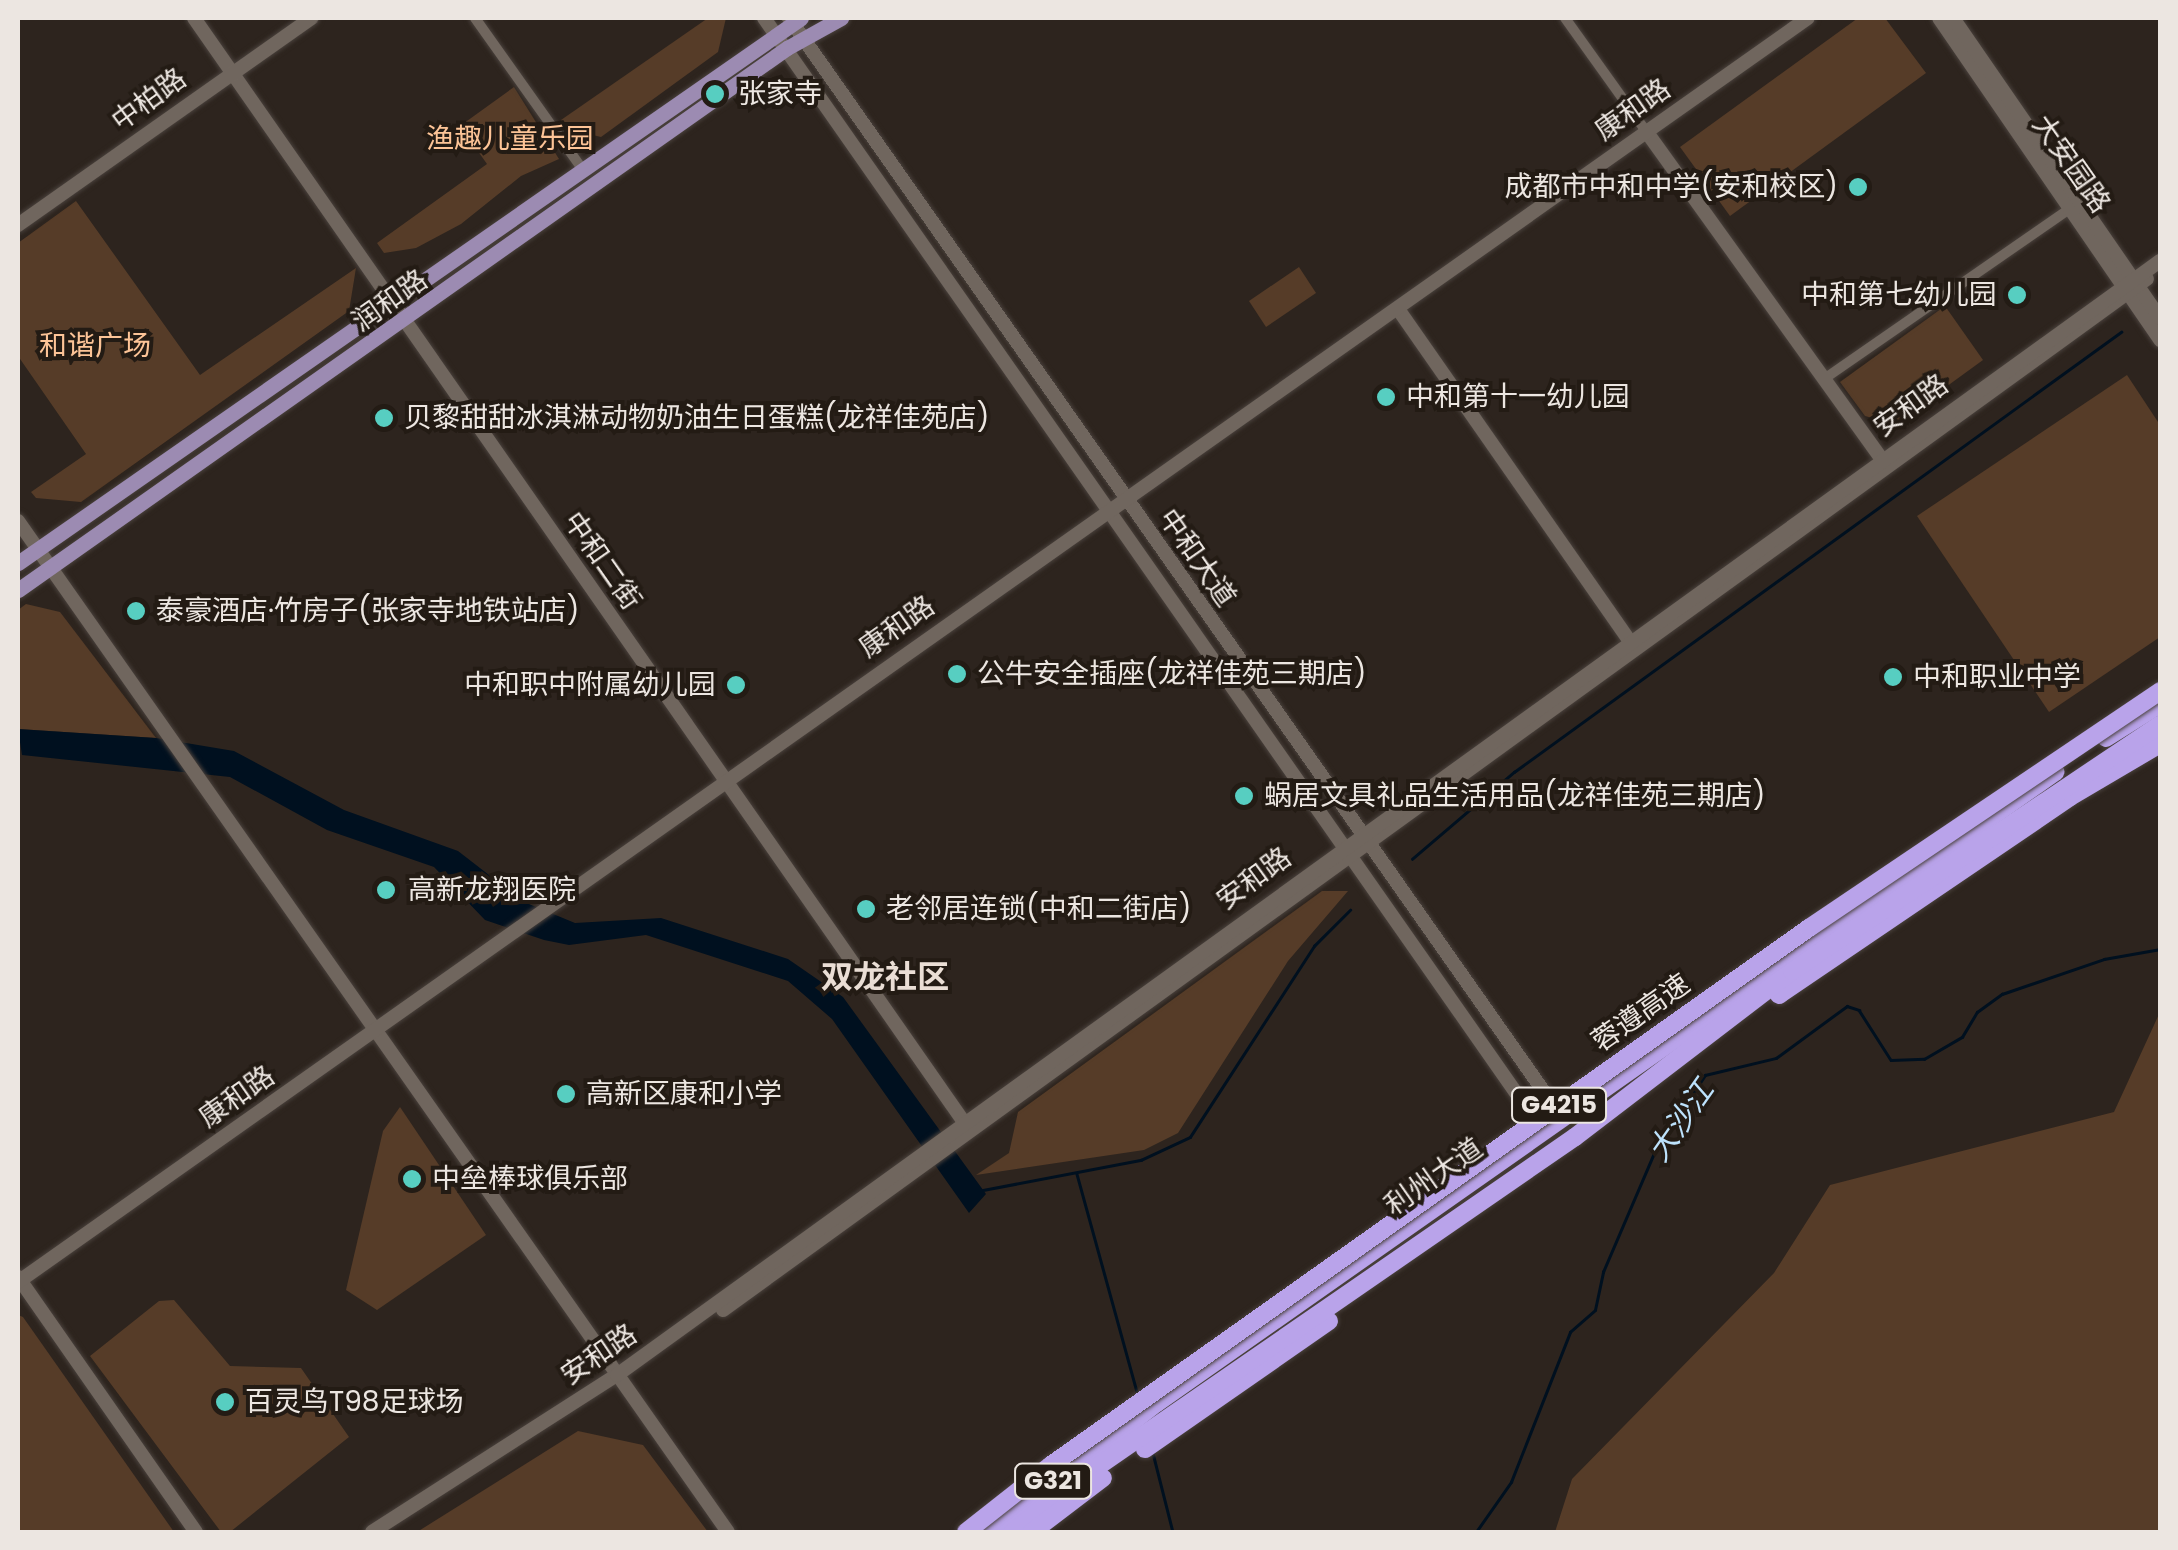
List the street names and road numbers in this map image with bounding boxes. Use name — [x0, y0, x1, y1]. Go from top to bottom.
street label: 中柏路 — [105, 62, 193, 138]
street label: 康和路 — [1589, 72, 1677, 148]
street label: 大安园路 — [2025, 108, 2117, 220]
street label: 润和路 — [346, 263, 434, 339]
street label: 安和路 — [1867, 368, 1955, 444]
street label: 中和大道 — [1151, 502, 1243, 614]
street label: 中和二街 — [556, 505, 648, 617]
street label: 康和路 — [853, 589, 941, 665]
street label: 安和路 — [1210, 841, 1298, 917]
street label: 蓉遵高速 — [1585, 967, 1697, 1059]
street label: 康和路 — [193, 1059, 281, 1135]
road number: G4215 — [1509, 1085, 1609, 1125]
street label: 利州大道 — [1378, 1131, 1490, 1223]
street label: 安和路 — [555, 1318, 643, 1392]
road number: G321 — [1013, 1461, 1093, 1501]

